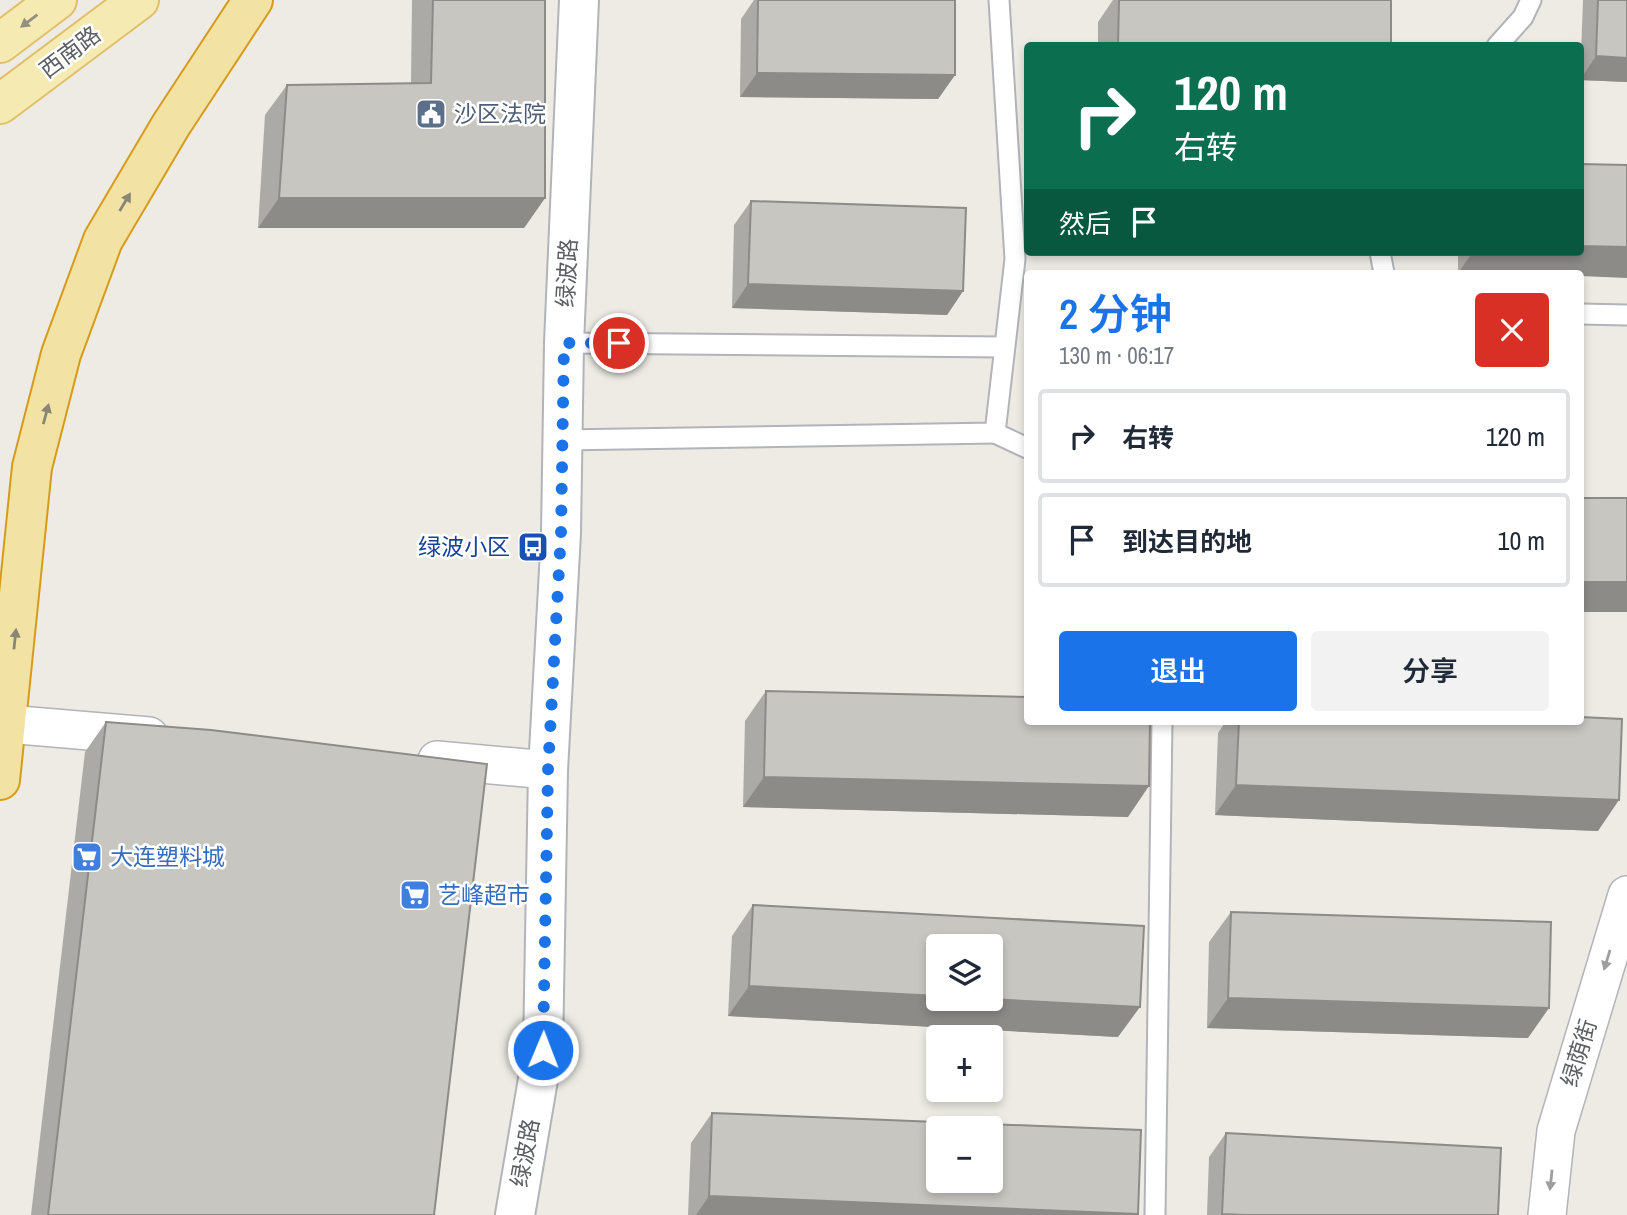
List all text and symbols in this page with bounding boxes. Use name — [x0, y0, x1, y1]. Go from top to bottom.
one-way arrow — [20, 14, 38, 29]
street label: 西南路 — [33, 18, 107, 85]
text: 120 m — [1174, 59, 1288, 125]
icon: right — [1059, 70, 1150, 161]
public building icon: 沙区法院 — [414, 97, 448, 131]
place label: 沙区法院 — [454, 98, 546, 129]
text: 右转 — [1174, 126, 1238, 169]
one-way arrow — [119, 192, 131, 211]
icon: arrive — [1125, 203, 1163, 241]
text: 然后 — [1059, 206, 1111, 241]
street label: 绿波路 — [549, 238, 584, 308]
text: 2 分钟 — [1059, 286, 1172, 342]
button: close — [1475, 293, 1549, 367]
pin — [589, 313, 649, 373]
icon: arrive — [600, 324, 638, 362]
text: 130 m · 06:17 — [1059, 340, 1174, 371]
one-way arrow — [41, 403, 52, 425]
icon: right — [1063, 417, 1101, 455]
text: 120 m — [1486, 419, 1545, 454]
text: 右转 — [1122, 420, 1174, 455]
icon: arrive — [1063, 521, 1101, 559]
text: 10 m — [1498, 523, 1545, 558]
text: 到达目的地 — [1122, 524, 1252, 559]
bus stop icon: 绿波小区 — [516, 530, 550, 564]
place label: 绿波小区 — [418, 531, 510, 562]
one-way arrow — [10, 628, 21, 650]
button: 退出 — [1059, 631, 1297, 711]
button: 分享 — [1311, 631, 1549, 711]
supermarket icon: 大连塑料城 — [70, 840, 104, 874]
place label: 大连塑料城 — [110, 841, 225, 872]
supermarket icon: 艺峰超市 — [398, 878, 432, 912]
place label: 艺峰超市 — [438, 879, 530, 910]
map controls — [926, 934, 1003, 1193]
button: layers — [926, 934, 1003, 1011]
one-way arrow — [1602, 950, 1612, 971]
position arrow — [506, 1013, 580, 1087]
street label: 绿荫街 — [1554, 1015, 1603, 1090]
button: + — [926, 1025, 1003, 1102]
street label: 绿波路 — [503, 1116, 546, 1190]
button: − — [926, 1116, 1003, 1193]
one-way arrow — [1545, 1169, 1556, 1191]

